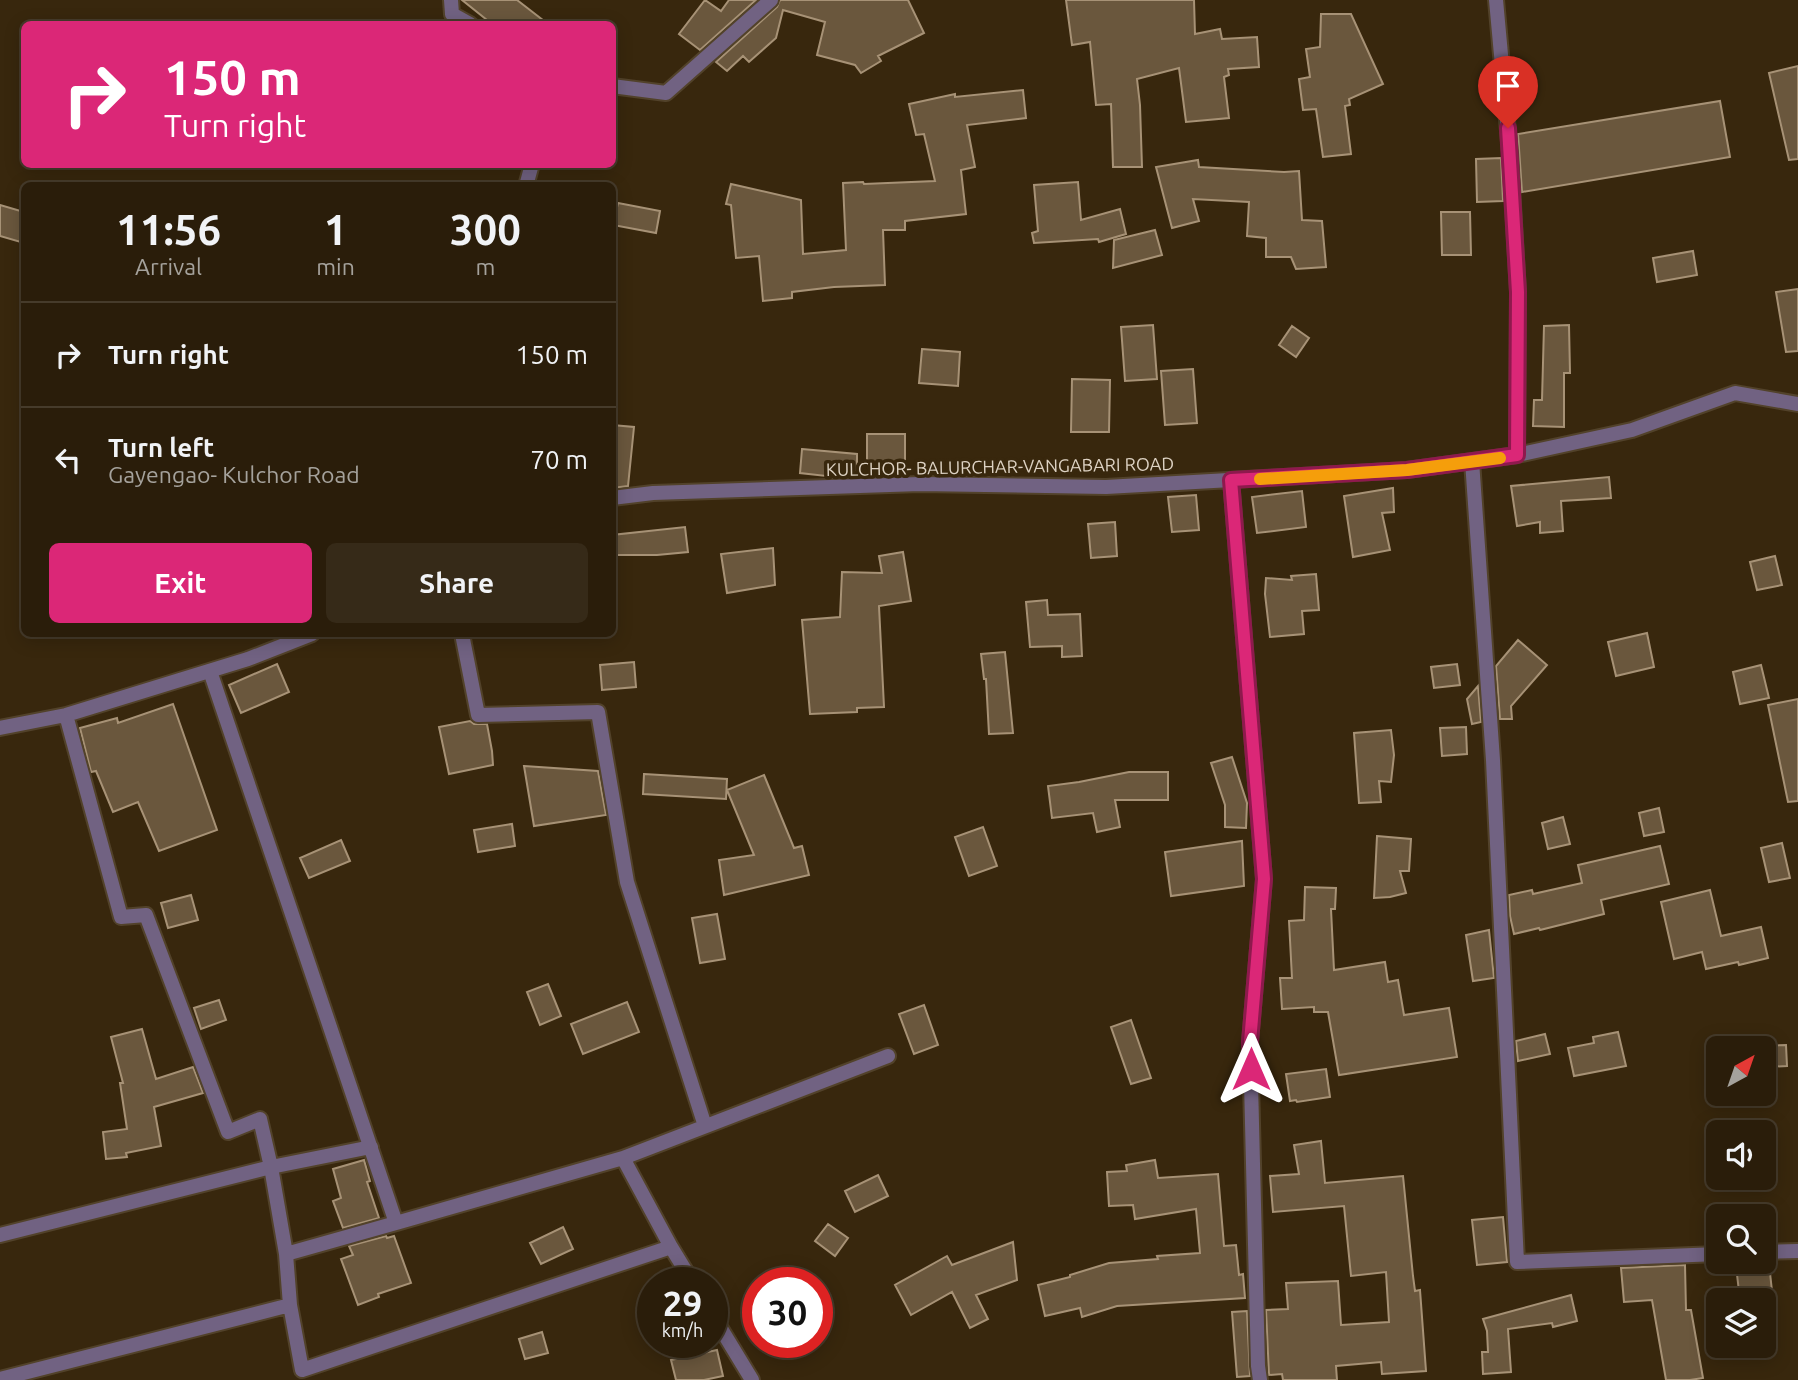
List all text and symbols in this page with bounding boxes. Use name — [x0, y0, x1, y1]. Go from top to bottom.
icon: right — [49, 49, 140, 140]
text: 150 m — [164, 49, 301, 104]
pin — [1478, 56, 1538, 128]
icon: arrive — [1489, 67, 1527, 105]
text: Turn right — [164, 107, 306, 143]
text: 11:56 — [116, 206, 221, 253]
text: 1 — [324, 206, 347, 253]
text: 300 — [450, 206, 521, 253]
text: Arrival — [135, 254, 202, 279]
text: min — [316, 254, 355, 279]
text: m — [475, 254, 495, 279]
icon: right — [49, 336, 87, 374]
text: Turn right — [108, 340, 229, 369]
text: 150 m — [516, 340, 588, 369]
text: Turn left — [108, 433, 214, 462]
icon: left — [49, 441, 87, 479]
text: 70 m — [530, 445, 588, 474]
street label: KULCHOR- BALURCHAR-VANGABARI ROAD — [826, 453, 1174, 479]
text: Gayengao- Kulchor Road — [108, 462, 360, 487]
button: Exit — [49, 543, 312, 623]
button: Share — [326, 543, 588, 623]
position arrow — [1214, 1032, 1288, 1106]
north arrow — [1706, 1036, 1776, 1106]
map controls — [1706, 1036, 1776, 1358]
button: sound — [1706, 1120, 1776, 1190]
button: search — [1706, 1204, 1776, 1274]
speed limit sign: 30 — [742, 1267, 833, 1358]
text: 29 — [663, 1283, 702, 1323]
button: layers — [1706, 1288, 1776, 1358]
text: km/h — [662, 1320, 703, 1340]

